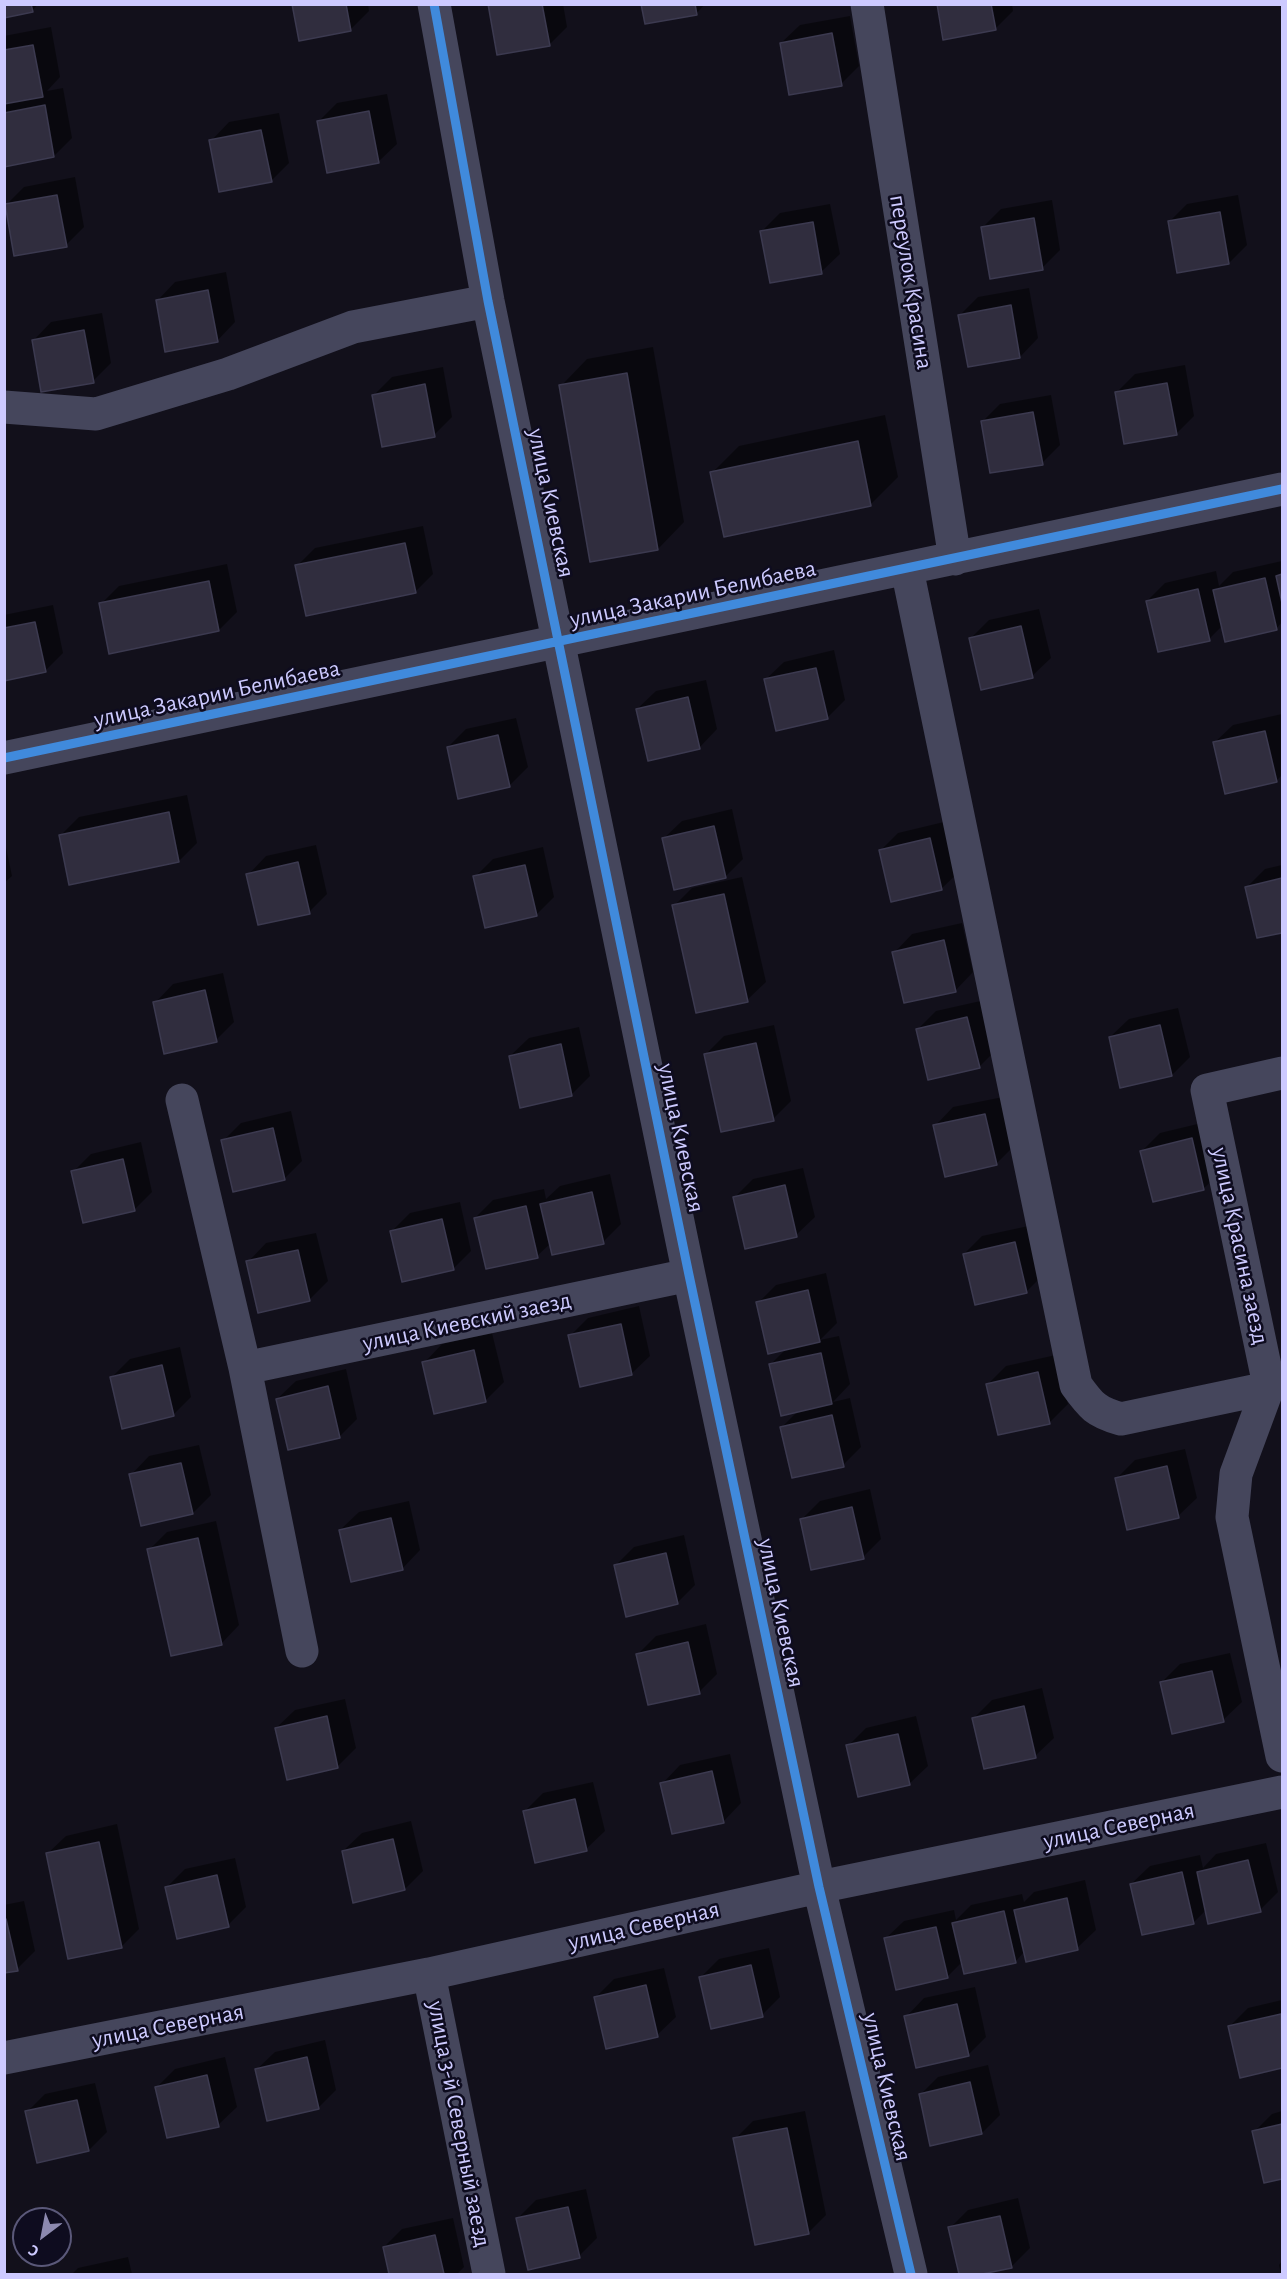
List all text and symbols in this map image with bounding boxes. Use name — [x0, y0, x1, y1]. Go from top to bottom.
street label: переулок Красина — [883, 193, 939, 371]
street label: улица Киевская — [521, 426, 581, 580]
street label: улица Закарии Белибаева — [567, 554, 819, 634]
street label: улица Закарии Белибаева — [91, 654, 343, 734]
street label: улица Киевская — [651, 1061, 711, 1215]
street label: улица Красина заезд — [1205, 1145, 1275, 1347]
street label: улица Киевский заезд — [360, 1286, 574, 1358]
street label: улица Киевская — [751, 1536, 811, 1690]
street label: улица Северная — [1041, 1796, 1197, 1856]
street label: улица Северная — [566, 1895, 722, 1957]
street label: улица Северная — [90, 1997, 246, 2055]
street label: улица 3-й Северный заезд — [421, 1998, 497, 2250]
street label: улица Киевская — [856, 2010, 918, 2164]
north arrow — [12, 2207, 72, 2267]
text: С — [26, 2241, 42, 2260]

